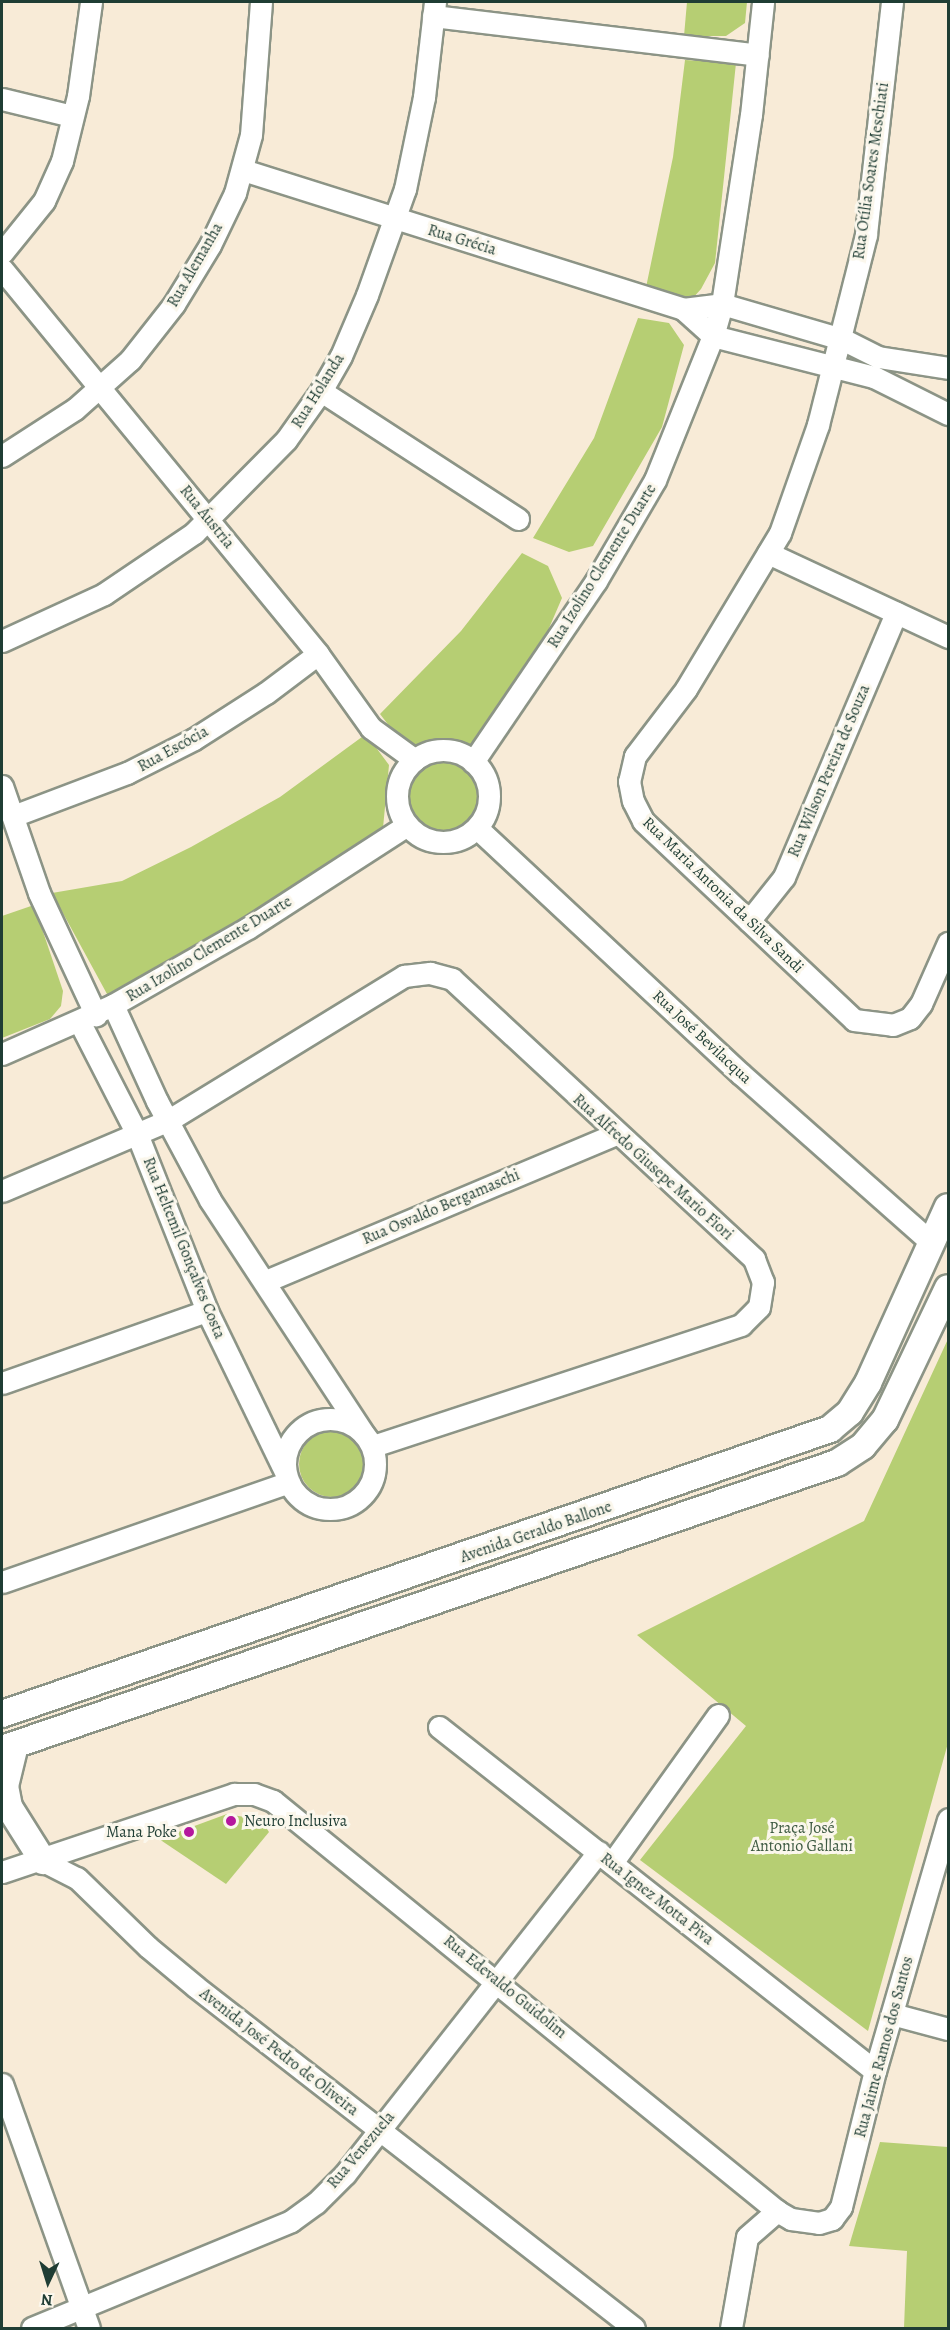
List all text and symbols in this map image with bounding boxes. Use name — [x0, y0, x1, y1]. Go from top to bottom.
street label: Rua Otília Soares Meschiati — [849, 81, 893, 261]
street label: Rua Alemanha — [163, 219, 227, 311]
street label: Rua Grécia — [425, 220, 499, 260]
street label: Rua Holanda — [287, 350, 349, 432]
street label: Rua Izolino Clemente Duarte — [544, 480, 660, 652]
street label: Rua Áustria — [176, 481, 238, 553]
street label: Rua Wilson Pereira de Souza — [784, 682, 874, 860]
street label: Rua Escócia — [134, 722, 212, 776]
street label: Rua Maria Antonia da Silva Sandi — [638, 813, 808, 977]
street label: Rua Izolino Clemente Duarte — [123, 892, 295, 1006]
street label: Rua José Bevilacqua — [649, 986, 755, 1088]
street label: Rua Alfredo Giusepe Mario Fiori — [569, 1090, 737, 1244]
street label: Rua Heltemil Gonçalves Costa — [139, 1154, 229, 1342]
street label: Rua Osvaldo Bergamaschi — [359, 1165, 523, 1249]
street label: Avenida Geraldo Ballone — [458, 1497, 614, 1567]
place label: Neuro Inclusiva — [244, 1811, 347, 1831]
marker: Neuro Inclusiva — [222, 1812, 240, 1830]
park label: Praça José Antonio Gallani — [751, 1818, 853, 1856]
place label: Mana Poke — [106, 1822, 177, 1842]
marker: Mana Poke — [182, 1825, 196, 1839]
street label: Rua Ignez Motta Piva — [597, 1849, 717, 1949]
street label: Rua Edevaldo Guidolim — [439, 1931, 571, 2043]
street label: Rua Jaime Ramos dos Santos — [851, 1954, 917, 2140]
street label: Avenida José Pedro de Oliveira — [196, 1984, 362, 2120]
street label: Rua Venezuela — [323, 2108, 399, 2192]
north arrow — [18, 2252, 78, 2312]
text: N — [40, 2289, 53, 2311]

